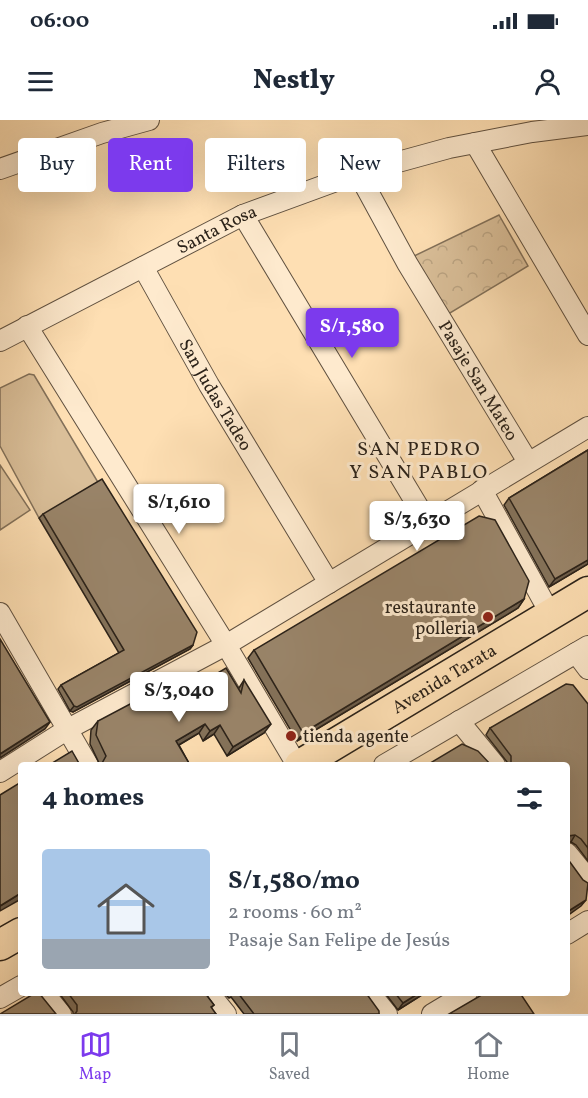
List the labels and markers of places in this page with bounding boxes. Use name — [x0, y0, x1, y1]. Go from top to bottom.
pin: S/1,580 — [297, 308, 407, 359]
pin: S/1,610 — [124, 484, 234, 535]
pin: S/3,630 — [362, 501, 472, 552]
place label: restaurante polleria — [385, 596, 476, 642]
marker: restaurante polleria — [481, 610, 495, 624]
pin: S/3,040 — [124, 672, 234, 723]
place label: tienda agente — [303, 725, 409, 750]
marker: tienda agente — [284, 729, 298, 743]

